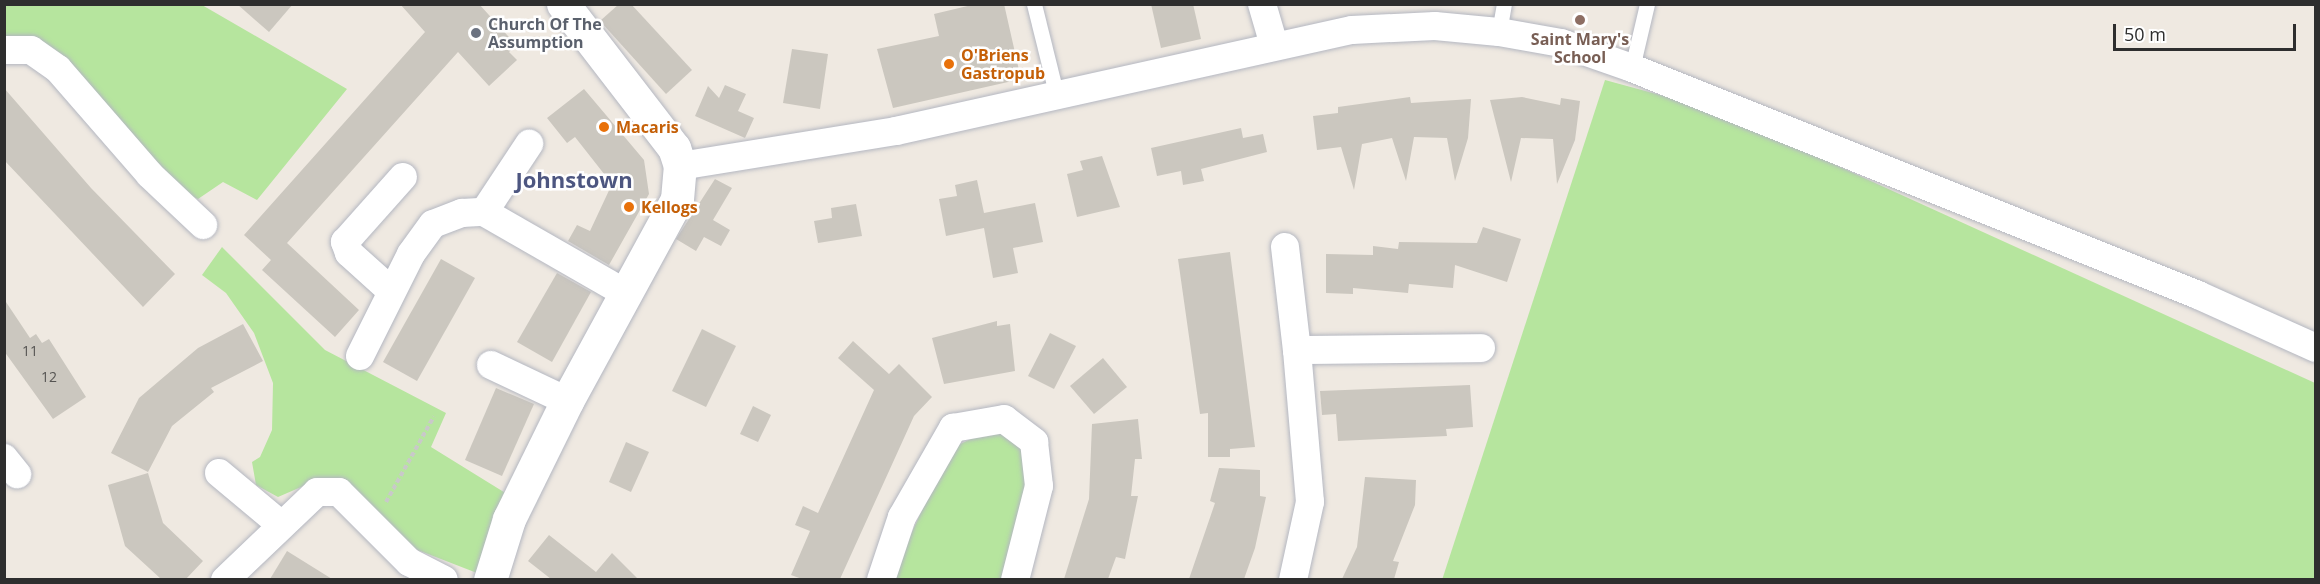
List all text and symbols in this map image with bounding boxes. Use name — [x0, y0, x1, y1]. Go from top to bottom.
scale bar — [2116, 12, 2299, 50]
marker: Saint Mary's School — [1573, 13, 1587, 27]
place label: Church Of The Assumption — [488, 14, 602, 52]
text: 50 m — [2124, 22, 2166, 46]
marker: Church Of The Assumption — [469, 26, 483, 40]
place label: Saint Mary's School — [1531, 29, 1629, 67]
place label: O'Briens Gastropub — [961, 45, 1045, 83]
marker: O'Briens Gastropub — [942, 57, 956, 71]
place label: Macaris — [616, 117, 679, 137]
marker: Macaris — [597, 120, 611, 134]
district label: Johnstown — [515, 167, 633, 193]
place label: Kellogs — [641, 197, 698, 217]
marker: Kellogs — [622, 200, 636, 214]
house number: 11 — [22, 343, 38, 359]
house number: 12 — [41, 369, 57, 385]

